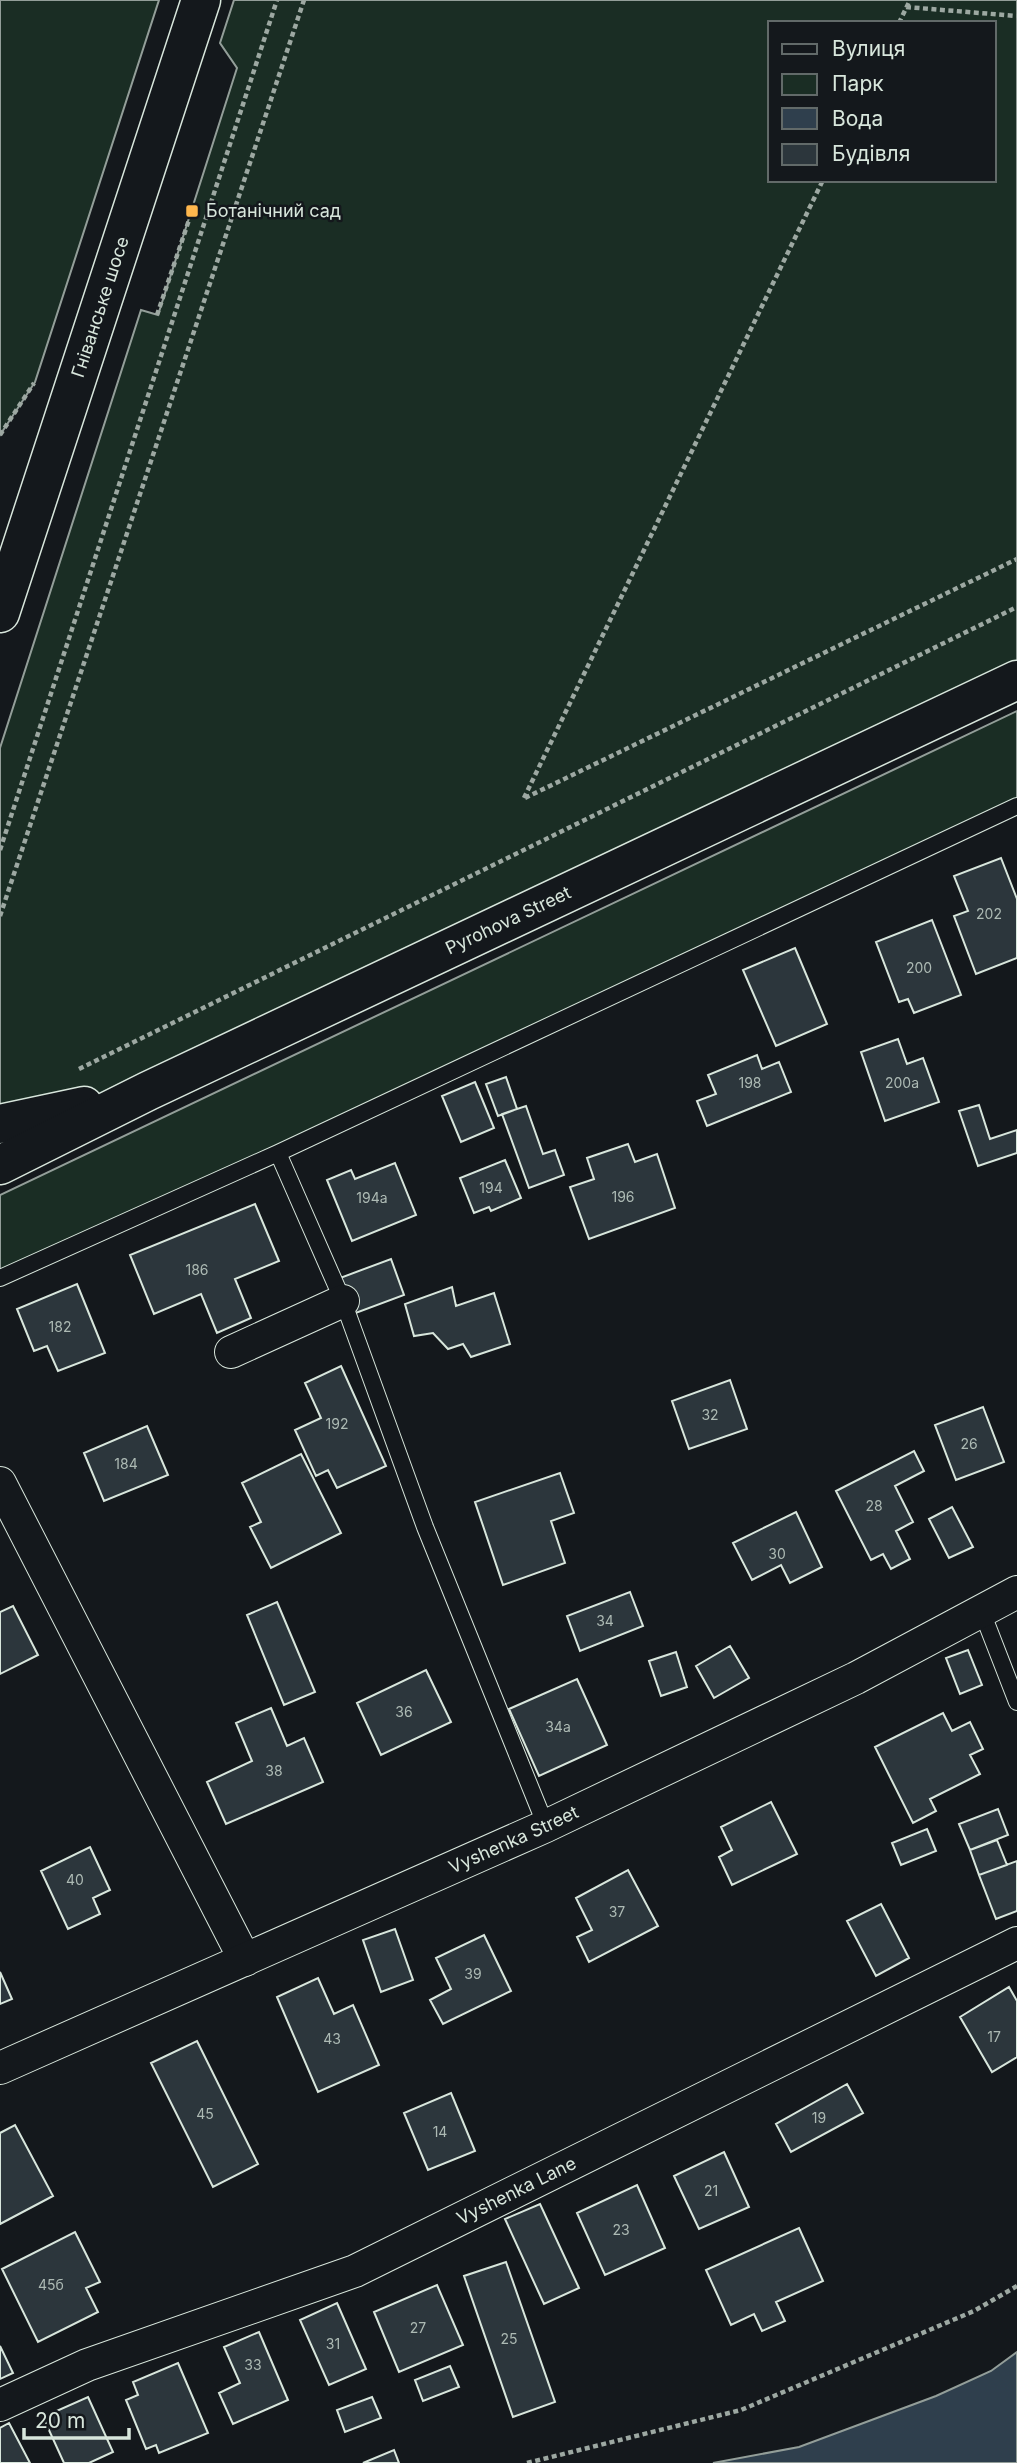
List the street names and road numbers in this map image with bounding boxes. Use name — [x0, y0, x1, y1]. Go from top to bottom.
street label: Гніванське шосе — [67, 234, 133, 380]
street label: Pyrohova Street — [442, 882, 574, 959]
street label: Vyshenka Street — [445, 1801, 582, 1878]
street label: Vyshenka Lane — [453, 2152, 579, 2229]

